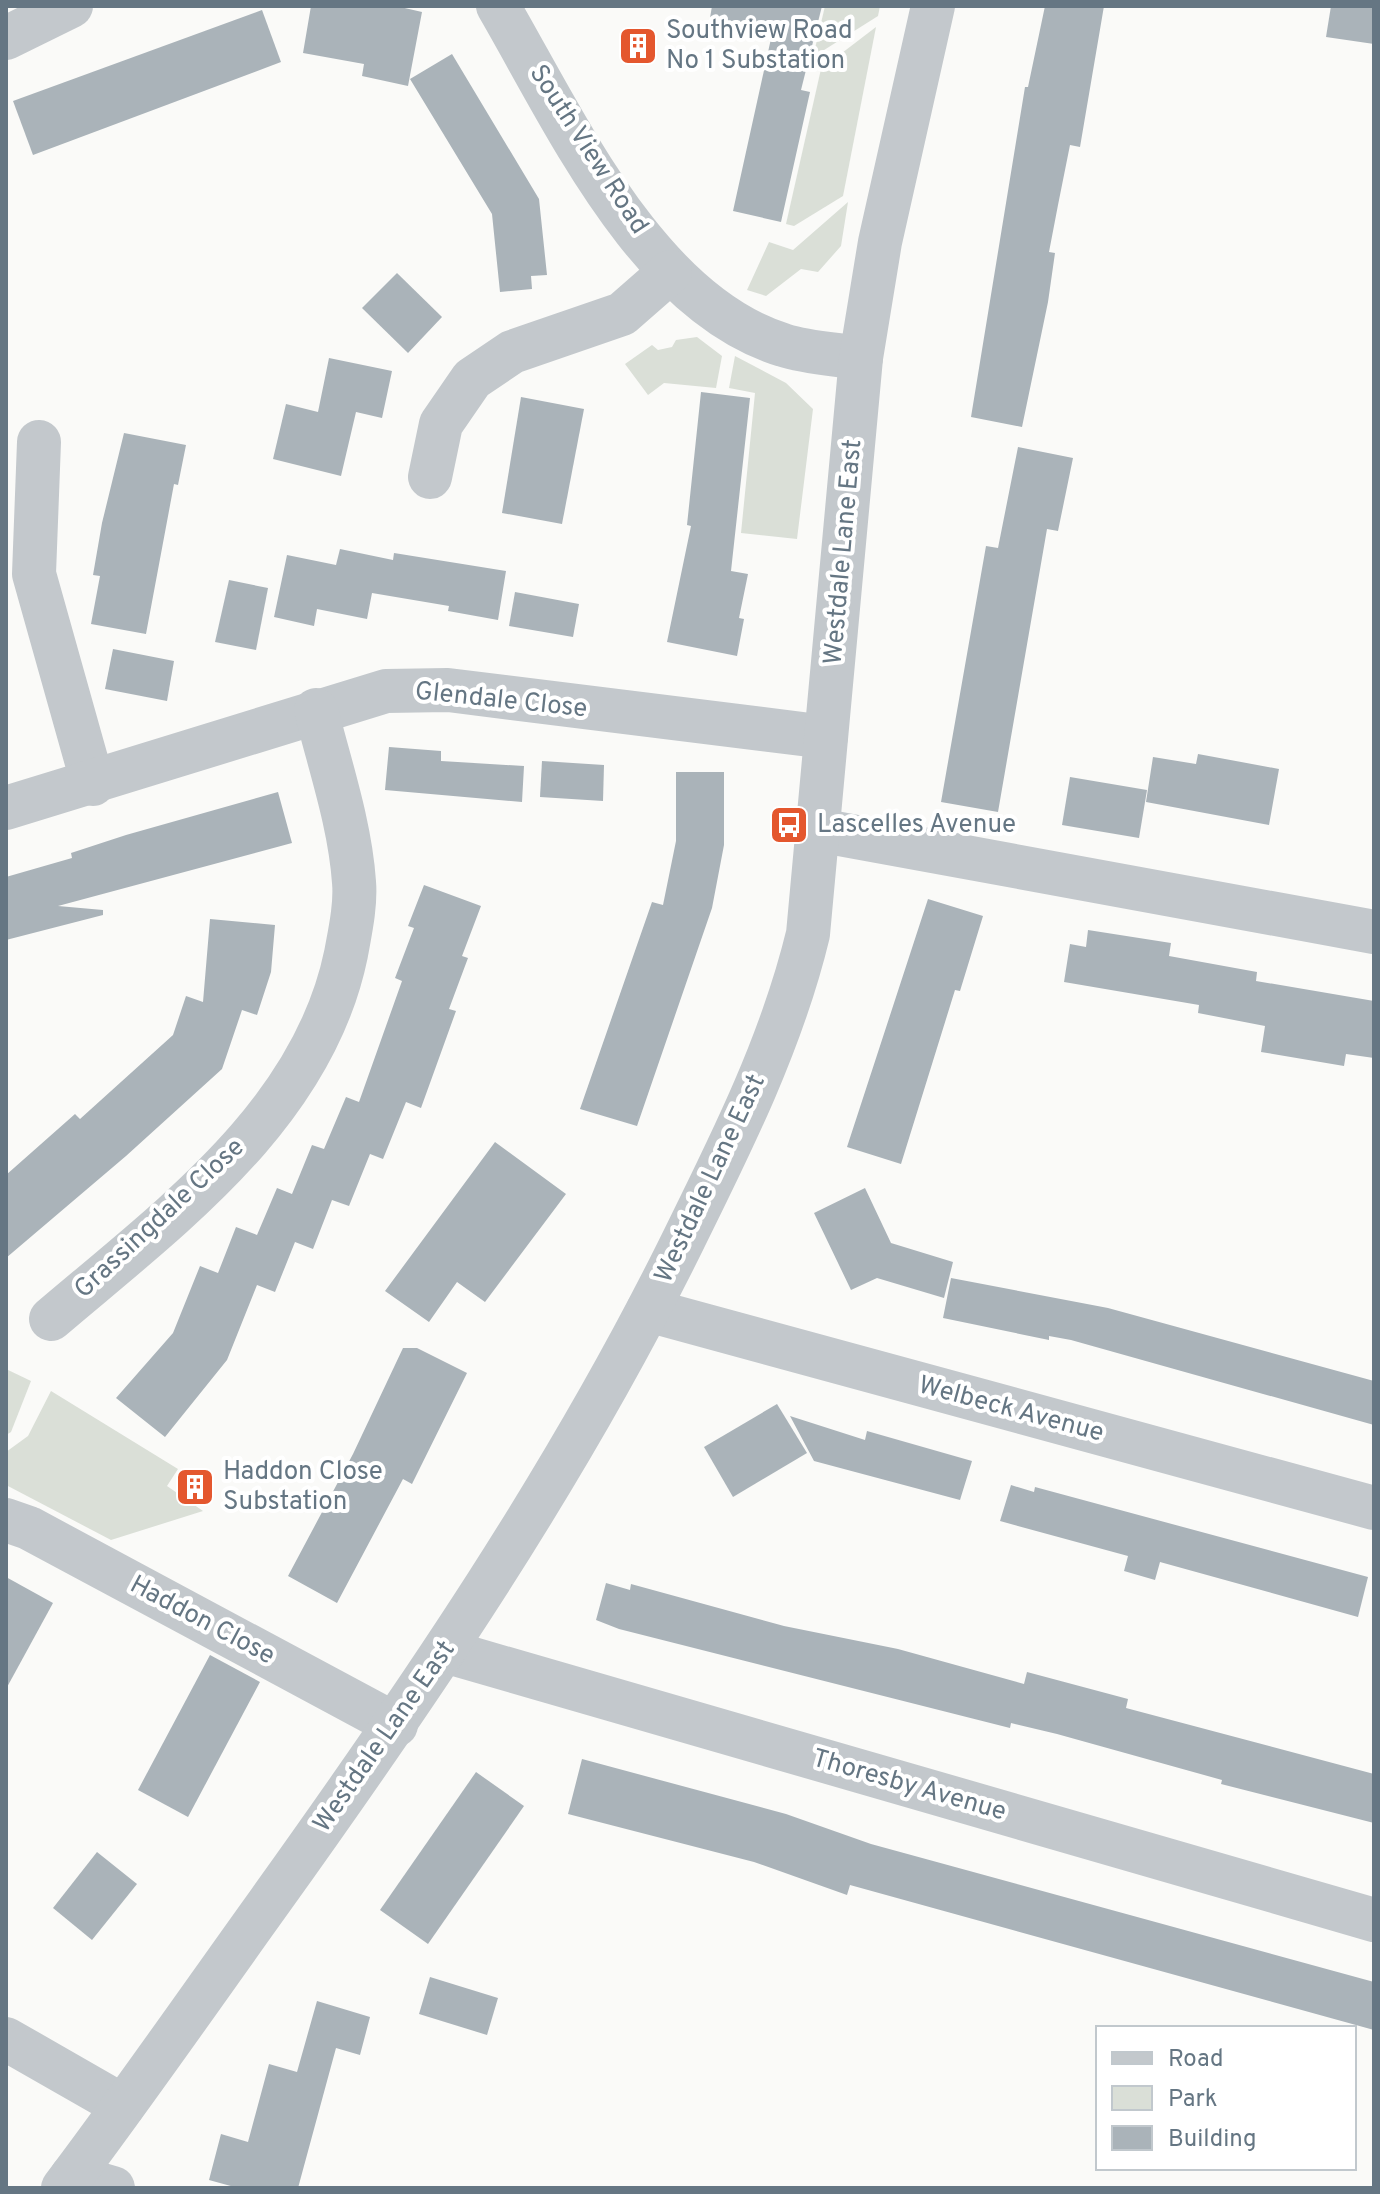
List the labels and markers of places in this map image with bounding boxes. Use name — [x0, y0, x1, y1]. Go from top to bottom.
place label: Southview Road No 1 Substation — [666, 15, 853, 78]
building icon: Southview Road No 1 Substation — [617, 25, 659, 67]
bus stop icon: Lascelles Avenue — [768, 804, 810, 846]
place label: Lascelles Avenue — [817, 809, 1016, 842]
place label: Haddon Close Substation — [223, 1456, 383, 1519]
building icon: Haddon Close Substation — [174, 1466, 216, 1508]

